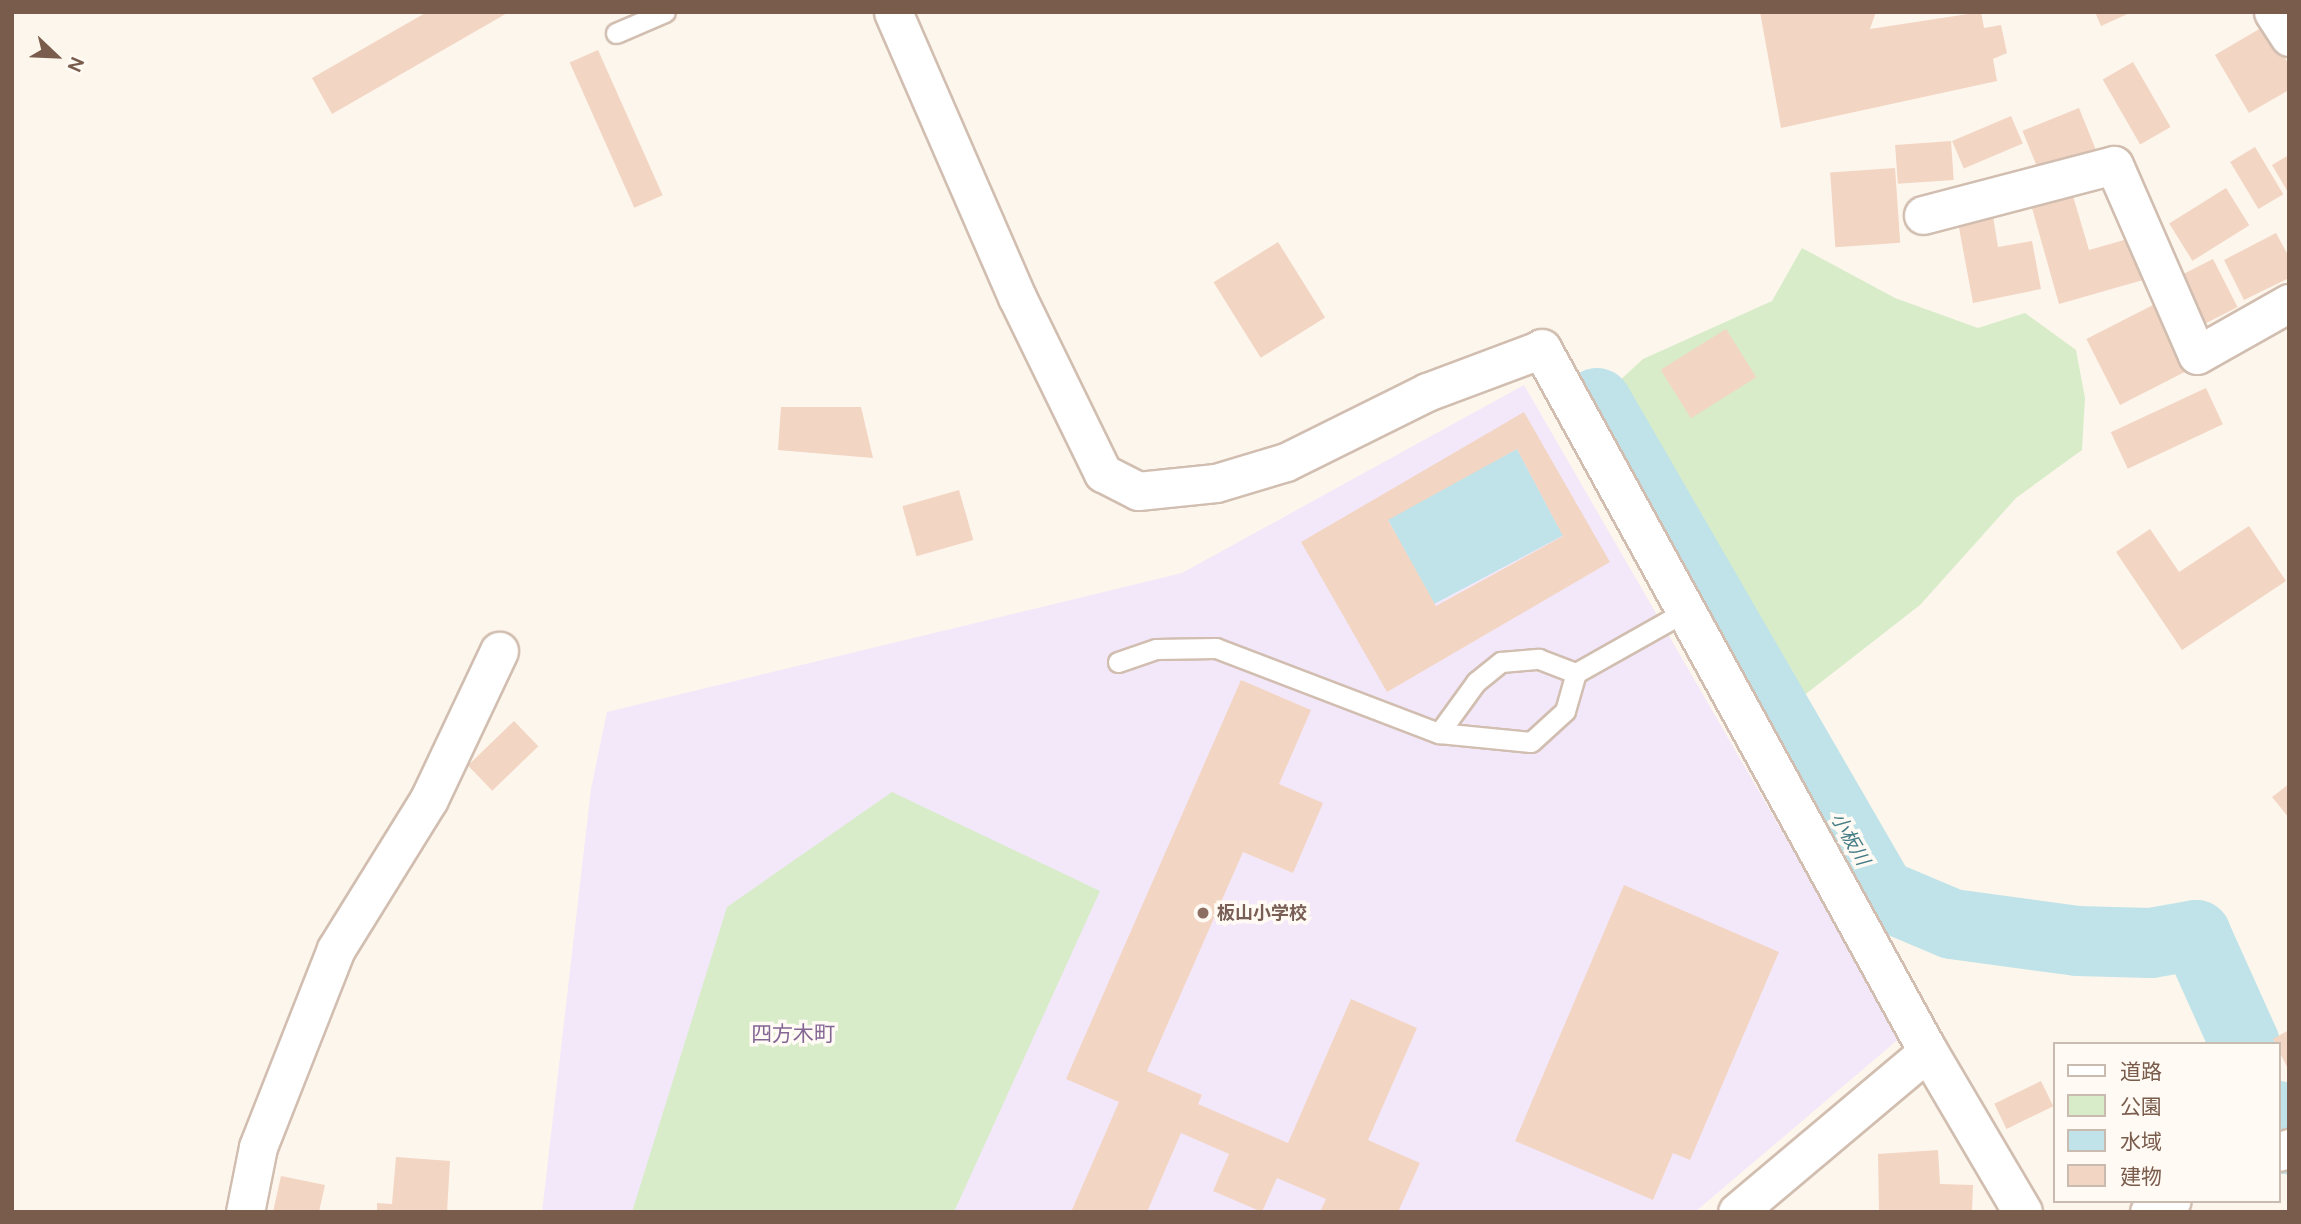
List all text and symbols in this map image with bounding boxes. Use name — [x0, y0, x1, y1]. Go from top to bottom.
north arrow — [21, 21, 91, 91]
text: N — [62, 53, 90, 76]
water label: 小板川 — [1826, 809, 1874, 869]
place label: 板山小学校 — [1217, 902, 1307, 924]
marker: 板山小学校 — [1195, 905, 1211, 921]
district label: 四方木町 — [751, 1021, 835, 1047]
legend — [2052, 1042, 2280, 1203]
text: 道路 — [2120, 1058, 2162, 1086]
text: 公園 — [2120, 1093, 2162, 1121]
text: 水域 — [2120, 1128, 2162, 1156]
text: 建物 — [2120, 1163, 2162, 1191]

